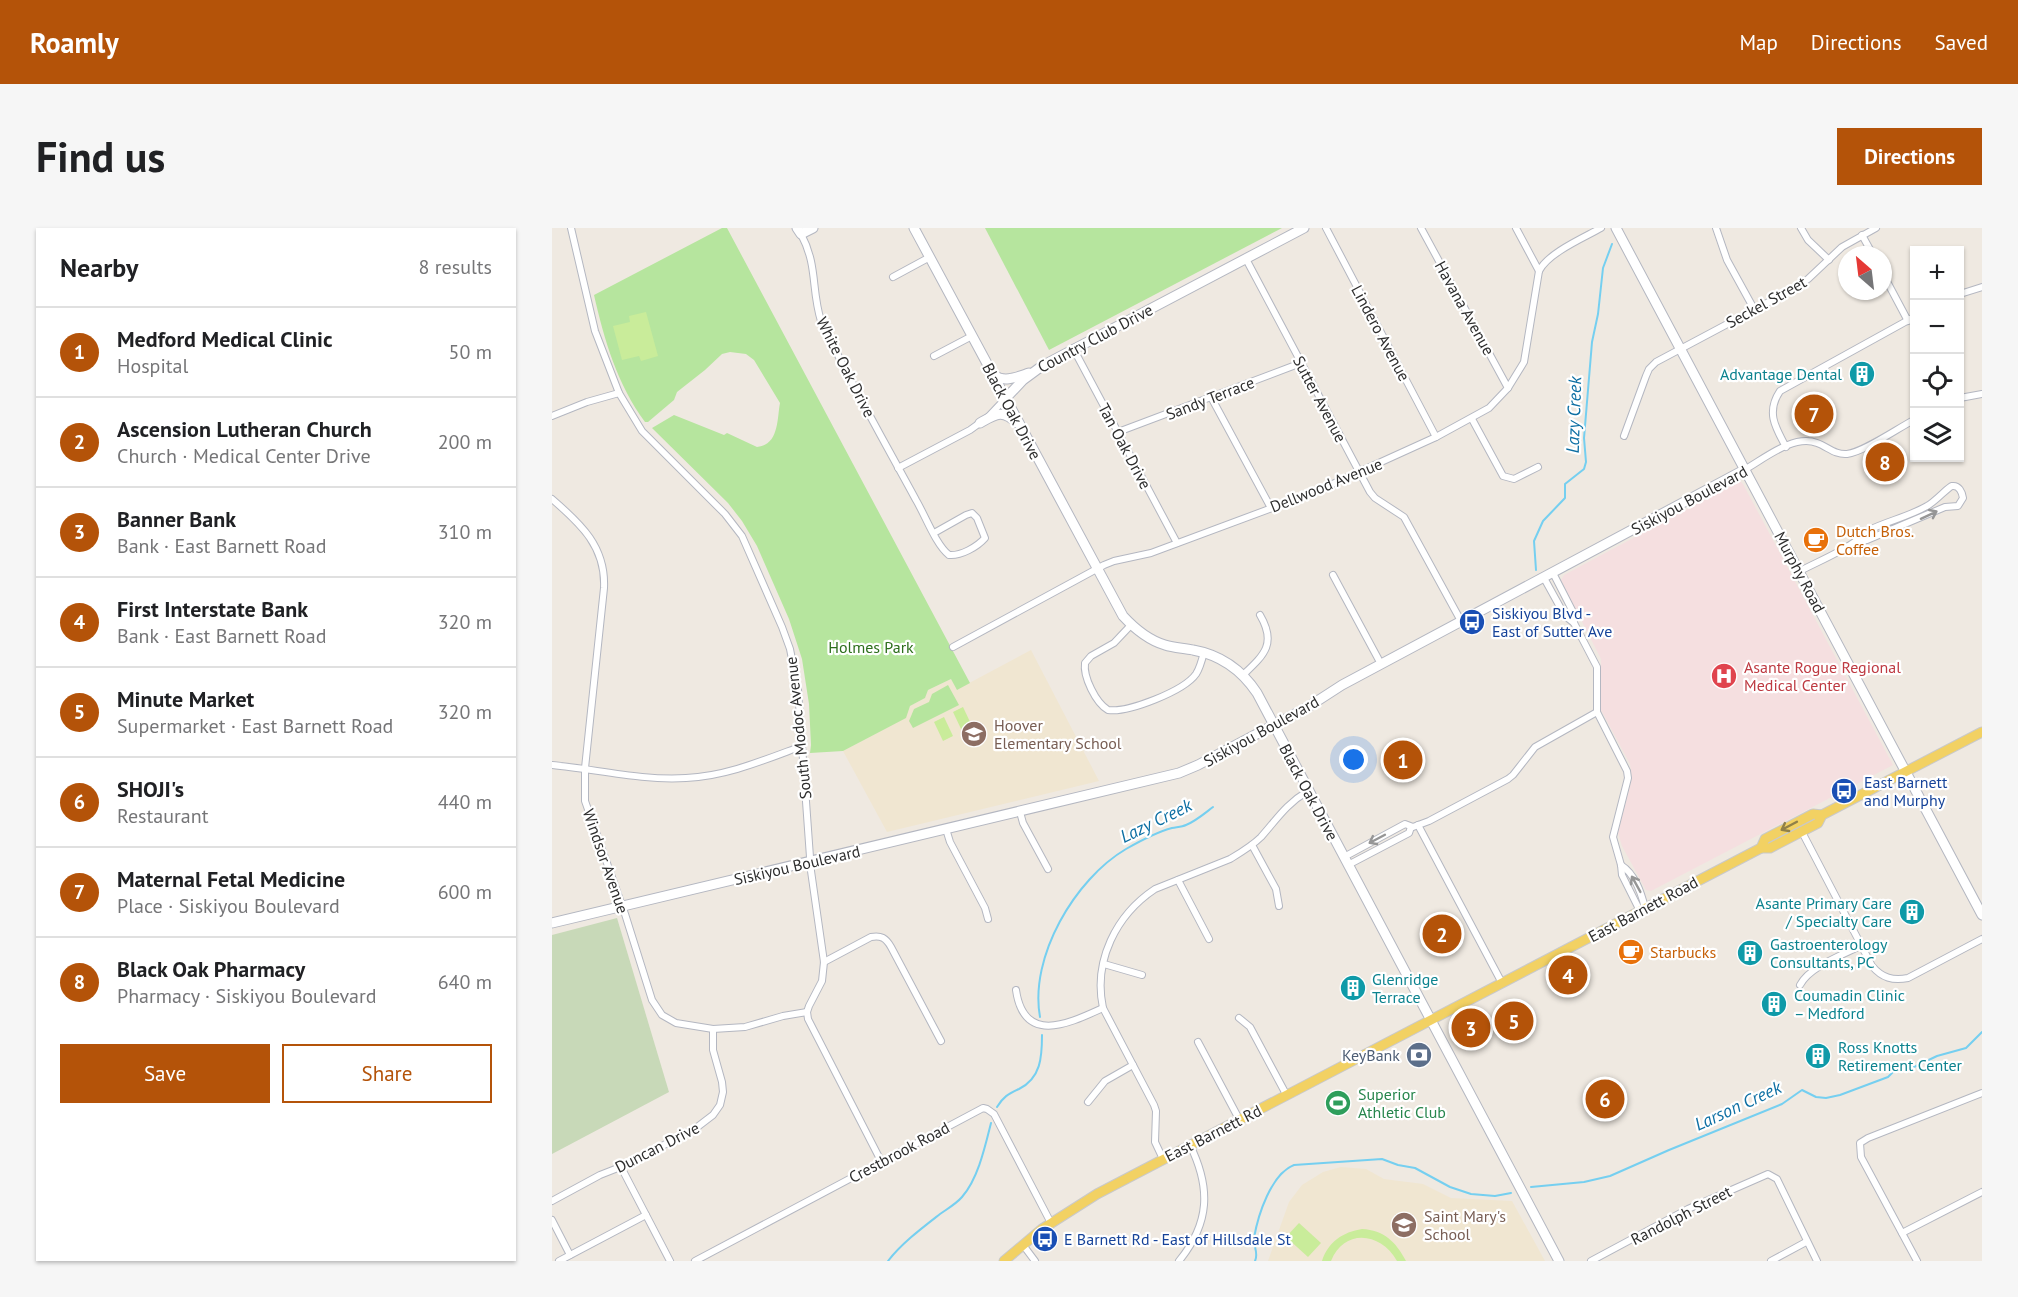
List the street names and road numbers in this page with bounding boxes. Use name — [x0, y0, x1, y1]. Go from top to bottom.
street label: Havana Avenue — [1431, 257, 1499, 359]
street label: Seckel Street — [1722, 271, 1810, 332]
street label: Lindero Avenue — [1347, 282, 1415, 384]
street label: Country Club Drive — [1034, 299, 1156, 377]
street label: White Oak Drive — [812, 313, 880, 421]
street label: Sutter Avenue — [1289, 352, 1351, 446]
street label: Black Oak Drive — [978, 359, 1046, 463]
street label: Sandy Terrace — [1163, 372, 1257, 424]
street label: Tan Oak Drive — [1094, 400, 1156, 492]
street label: Dellwood Avenue — [1267, 453, 1385, 517]
street label: Siskiyou Boulevard — [1627, 461, 1751, 539]
street label: Murphy Road — [1770, 528, 1830, 616]
street label: South Modoc Avenue — [781, 656, 815, 800]
street label: Siskiyou Boulevard — [1200, 691, 1322, 771]
street label: Black Oak Drive — [1275, 740, 1343, 844]
street label: Windsor Avenue — [579, 806, 633, 916]
street label: Siskiyou Boulevard — [732, 841, 862, 889]
street label: East Barnett Road — [1585, 872, 1701, 946]
street label: East Barnett Rd — [1161, 1100, 1265, 1166]
street label: Duncan Drive — [612, 1117, 702, 1177]
street label: Crestbrook Road — [845, 1117, 953, 1187]
street label: Randolph Street — [1627, 1181, 1735, 1249]

